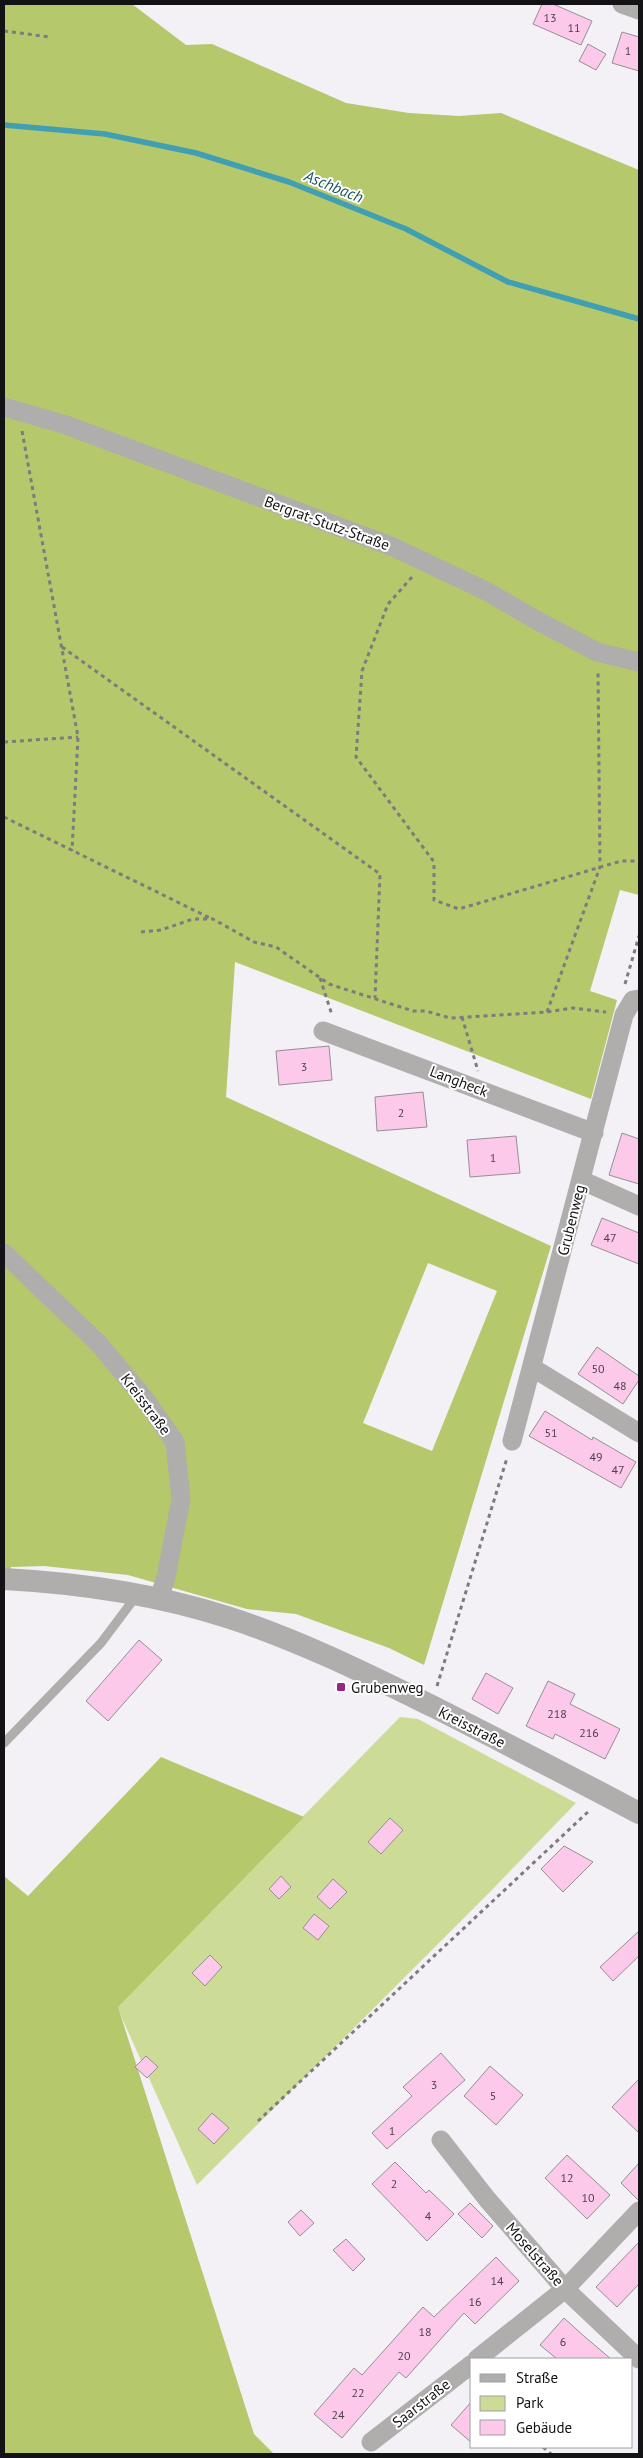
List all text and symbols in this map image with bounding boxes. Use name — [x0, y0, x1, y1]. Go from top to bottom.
house number: 13 — [543, 10, 557, 25]
house number: 11 — [567, 20, 581, 35]
house number: 1 — [625, 43, 631, 58]
water label: Aschbach — [301, 165, 366, 207]
street label: Bergrat-Stutz-Straße — [262, 492, 392, 554]
house number: 3 — [301, 1059, 307, 1074]
street label: Langheck — [427, 1061, 492, 1101]
house number: 2 — [398, 1105, 404, 1120]
house number: 1 — [490, 1150, 496, 1165]
street label: Grubenweg — [553, 1182, 589, 1258]
house number: 47 — [603, 1230, 617, 1245]
house number: 50 — [591, 1361, 605, 1376]
street label: Kreisstraße — [117, 1369, 175, 1439]
house number: 48 — [613, 1378, 627, 1393]
house number: 51 — [544, 1425, 558, 1440]
house number: 49 — [589, 1449, 603, 1464]
house number: 47 — [611, 1462, 625, 1477]
place label: Grubenweg — [351, 1678, 424, 1697]
marker: Grubenweg — [335, 1681, 347, 1693]
street label: Kreisstraße — [436, 1702, 508, 1752]
house number: 218 — [547, 1706, 567, 1721]
house number: 216 — [579, 1725, 599, 1740]
house number: 3 — [431, 2077, 437, 2092]
house number: 5 — [490, 2088, 496, 2103]
house number: 1 — [389, 2123, 395, 2138]
house number: 12 — [560, 2170, 574, 2185]
house number: 2 — [391, 2176, 397, 2191]
house number: 10 — [581, 2190, 595, 2205]
house number: 4 — [425, 2208, 432, 2223]
street label: Moselstraße — [502, 2218, 568, 2290]
house number: 14 — [490, 2273, 504, 2288]
house number: 16 — [468, 2294, 482, 2309]
house number: 18 — [418, 2324, 432, 2339]
house number: 6 — [560, 2334, 566, 2349]
house number: 20 — [397, 2348, 411, 2363]
legend — [470, 2358, 633, 2448]
text: Straße — [516, 2368, 558, 2387]
street label: Saarstraße — [388, 2374, 454, 2432]
house number: 22 — [351, 2385, 365, 2400]
text: Park — [516, 2393, 544, 2412]
house number: 24 — [331, 2407, 345, 2422]
text: Gebäude — [516, 2418, 572, 2437]

